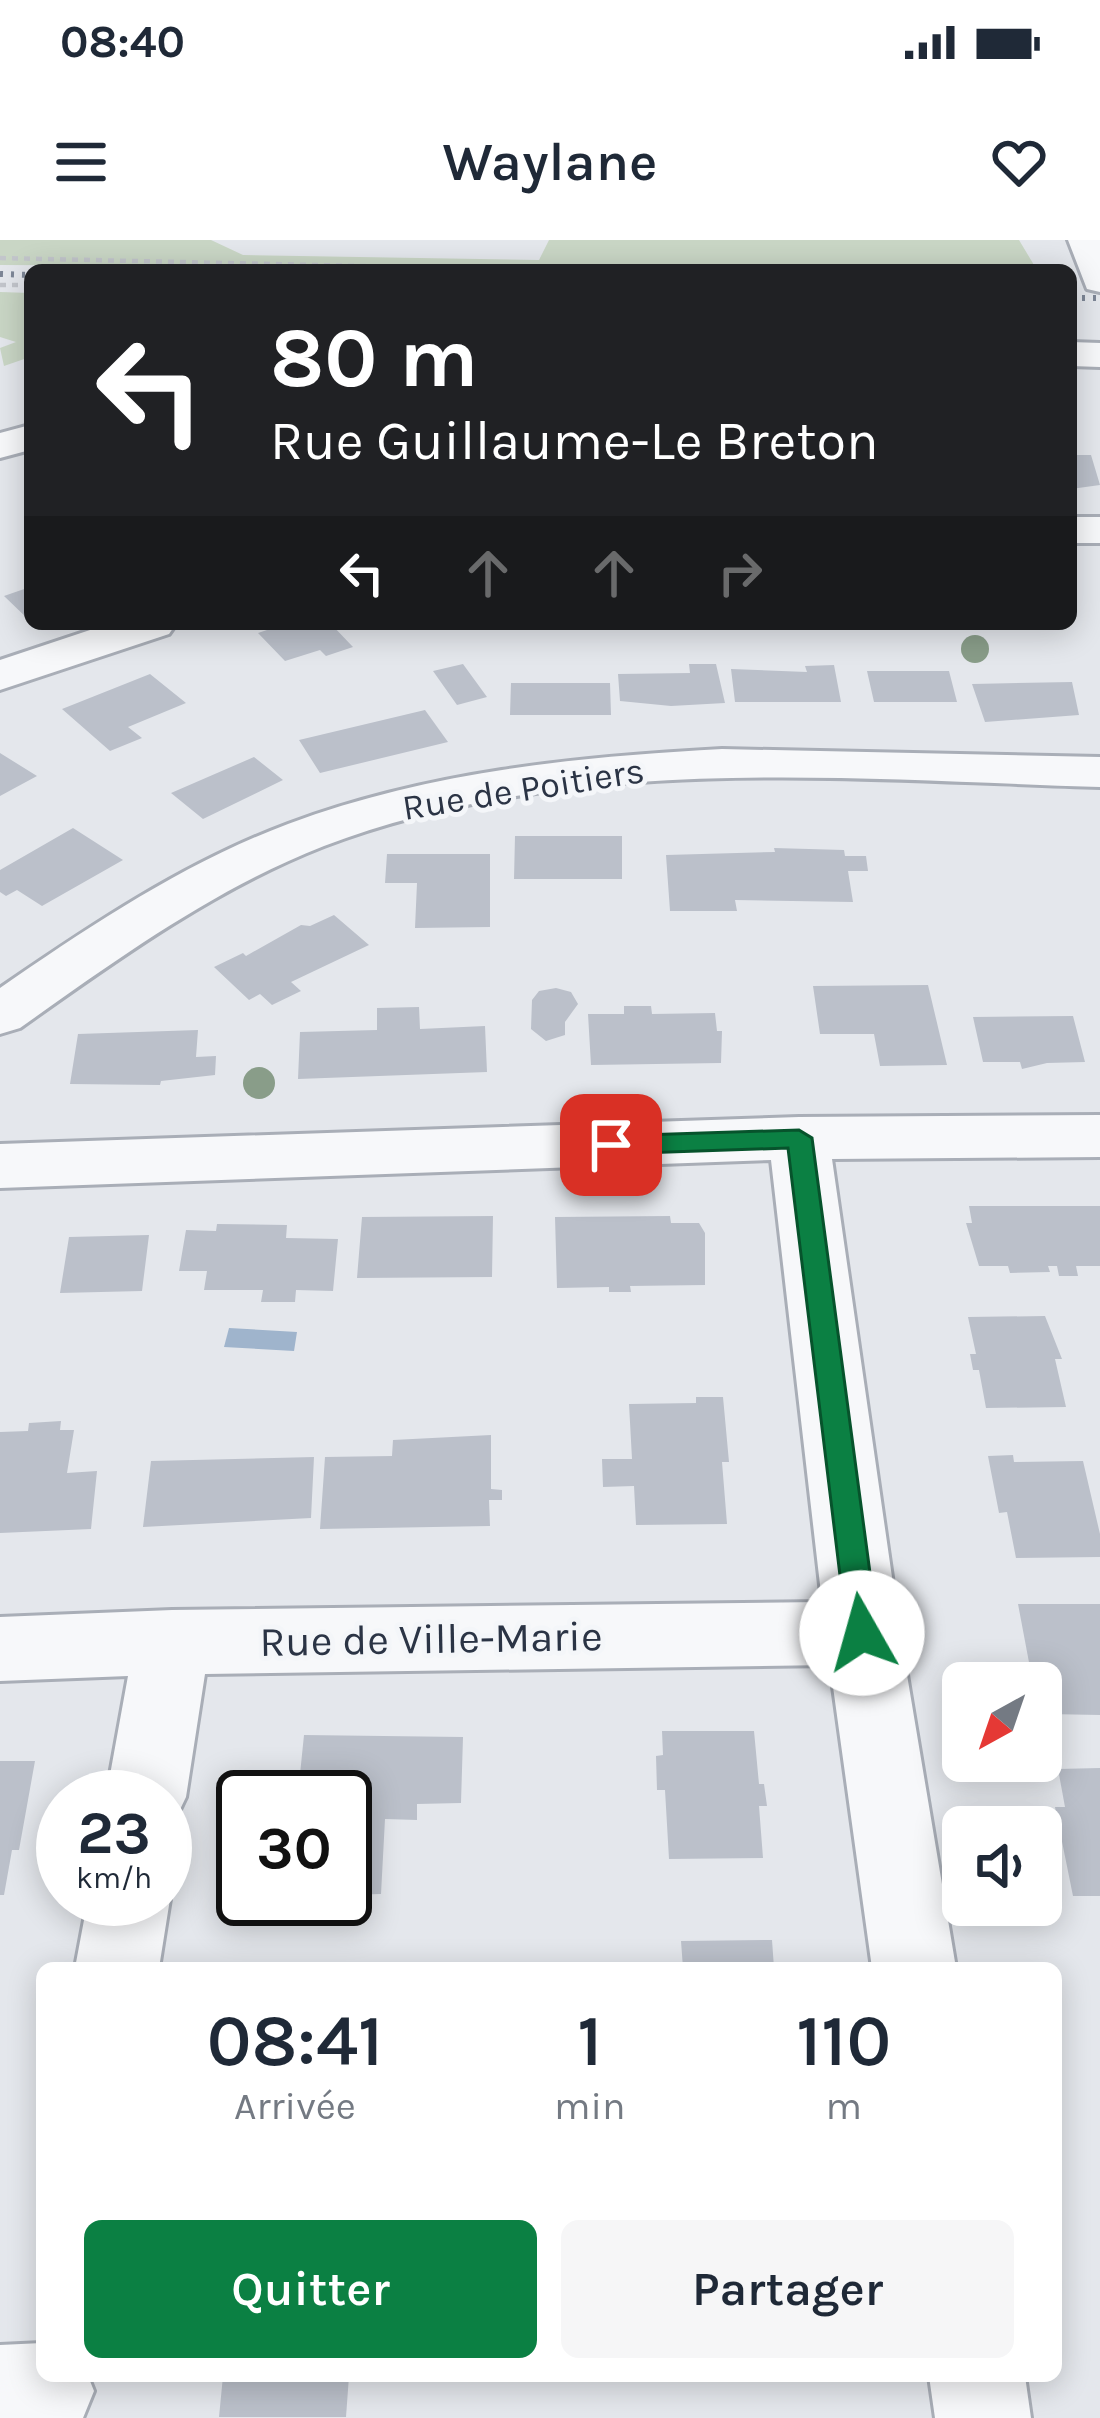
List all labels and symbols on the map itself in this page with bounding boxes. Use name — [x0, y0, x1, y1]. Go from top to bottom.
street label: Rue de Poitiers — [399, 749, 647, 829]
pin — [560, 1094, 662, 1196]
position arrow — [799, 1570, 925, 1696]
street label: Rue de Ville-Marie — [259, 1611, 603, 1667]
north arrow — [942, 1662, 1062, 1782]
speed limit sign: 30 — [216, 1770, 372, 1926]

